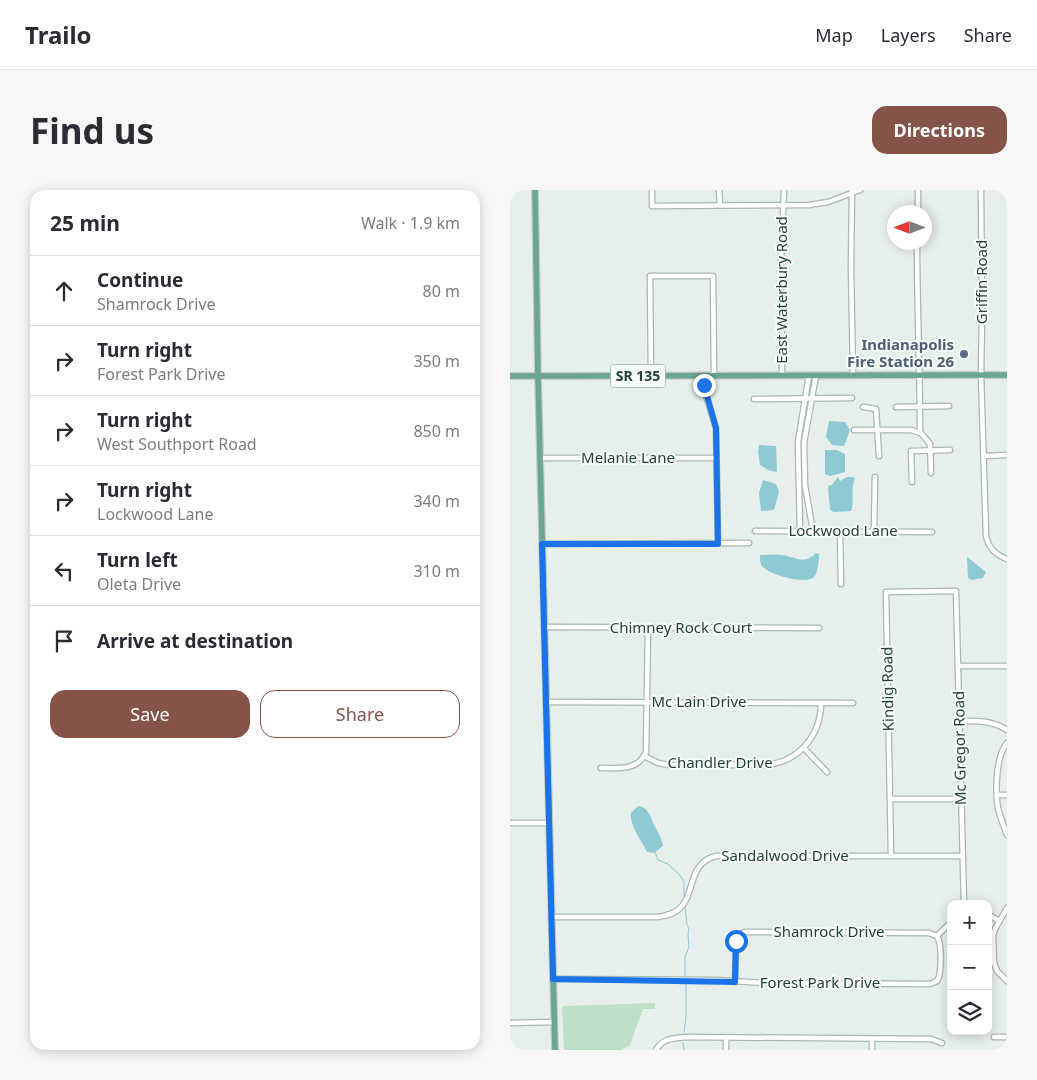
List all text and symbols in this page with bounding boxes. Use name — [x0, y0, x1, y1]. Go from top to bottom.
text: Trailo — [25, 18, 92, 51]
text: Map — [815, 23, 853, 47]
text: Layers — [881, 23, 936, 47]
text: Share — [964, 23, 1012, 47]
button: Directions — [872, 106, 1007, 154]
text: Find us — [30, 107, 154, 154]
north arrow — [887, 205, 932, 250]
text: 25 min — [50, 209, 120, 237]
text: Walk · 1.9 km — [361, 212, 460, 234]
street label: East Waterbury Road — [771, 216, 791, 364]
street label: Griffin Road — [971, 240, 991, 324]
text: Continue — [97, 267, 183, 293]
icon: ahead — [50, 277, 78, 305]
text: 80 m — [423, 280, 460, 302]
text: Shamrock Drive — [97, 293, 216, 315]
place label: Indianapolis Fire Station 26 — [847, 334, 954, 371]
text: Turn right — [97, 337, 192, 363]
icon: right — [50, 347, 78, 375]
marker: Indianapolis Fire Station 26 — [958, 348, 970, 360]
text: 350 m — [413, 350, 460, 372]
text: Forest Park Drive — [97, 363, 225, 385]
road number: SR 135 — [610, 365, 666, 388]
route end — [693, 374, 716, 397]
text: Turn right — [97, 407, 192, 433]
icon: right — [50, 417, 78, 445]
text: 850 m — [413, 420, 460, 442]
text: West Southport Road — [97, 433, 257, 455]
street label: Melanie Lane — [581, 447, 675, 467]
text: Turn right — [97, 477, 192, 503]
icon: right — [50, 487, 78, 515]
text: 340 m — [413, 490, 460, 512]
text: Lockwood Lane — [97, 503, 214, 525]
street label: Lockwood Lane — [788, 520, 898, 540]
text: Turn left — [97, 547, 178, 573]
icon: left — [50, 557, 78, 585]
text: 310 m — [413, 560, 460, 582]
text: Oleta Drive — [97, 573, 181, 595]
street label: Chimney Rock Court — [610, 617, 753, 637]
icon: arrive — [50, 627, 78, 655]
text: Arrive at destination — [97, 628, 293, 654]
street label: Kindig Road — [876, 646, 898, 732]
button: Save — [50, 690, 250, 738]
button: Share — [260, 690, 460, 738]
street label: Mc Lain Drive — [651, 691, 747, 711]
street label: Mc Gregor Road — [948, 691, 970, 805]
street label: Chandler Drive — [667, 752, 773, 772]
street label: Sandalwood Drive — [721, 845, 849, 865]
map controls — [947, 900, 992, 1035]
button: + — [947, 900, 992, 945]
street label: Shamrock Drive — [773, 921, 885, 941]
route start — [725, 930, 748, 953]
button: − — [947, 945, 992, 990]
street label: Forest Park Drive — [760, 972, 880, 992]
button: layers — [947, 990, 992, 1035]

